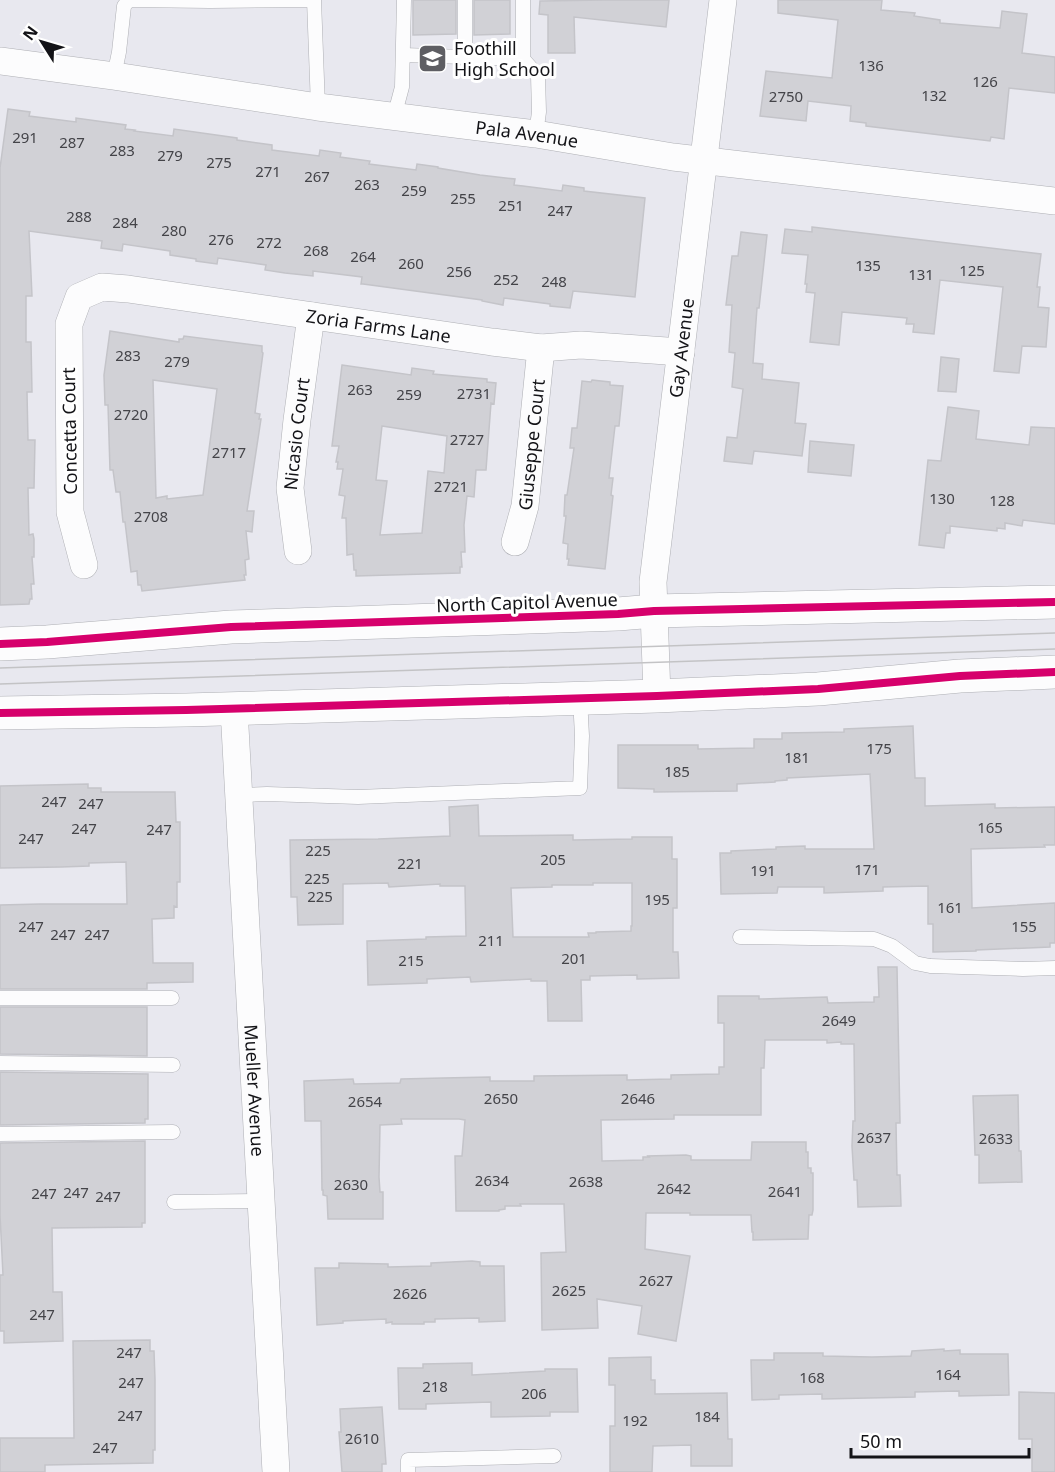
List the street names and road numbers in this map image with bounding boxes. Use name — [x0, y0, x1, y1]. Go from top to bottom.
street label: Pala Avenue — [474, 115, 580, 153]
street label: Gay Avenue — [663, 297, 699, 399]
street label: Zoria Farms Lane — [305, 303, 453, 348]
street label: Concetta Court — [56, 367, 82, 495]
street label: Nicasio Court — [278, 376, 315, 491]
street label: Giuseppe Court — [513, 377, 550, 512]
street label: North Capitol Avenue — [436, 587, 618, 617]
street label: Mueller Avenue — [239, 1024, 271, 1157]

